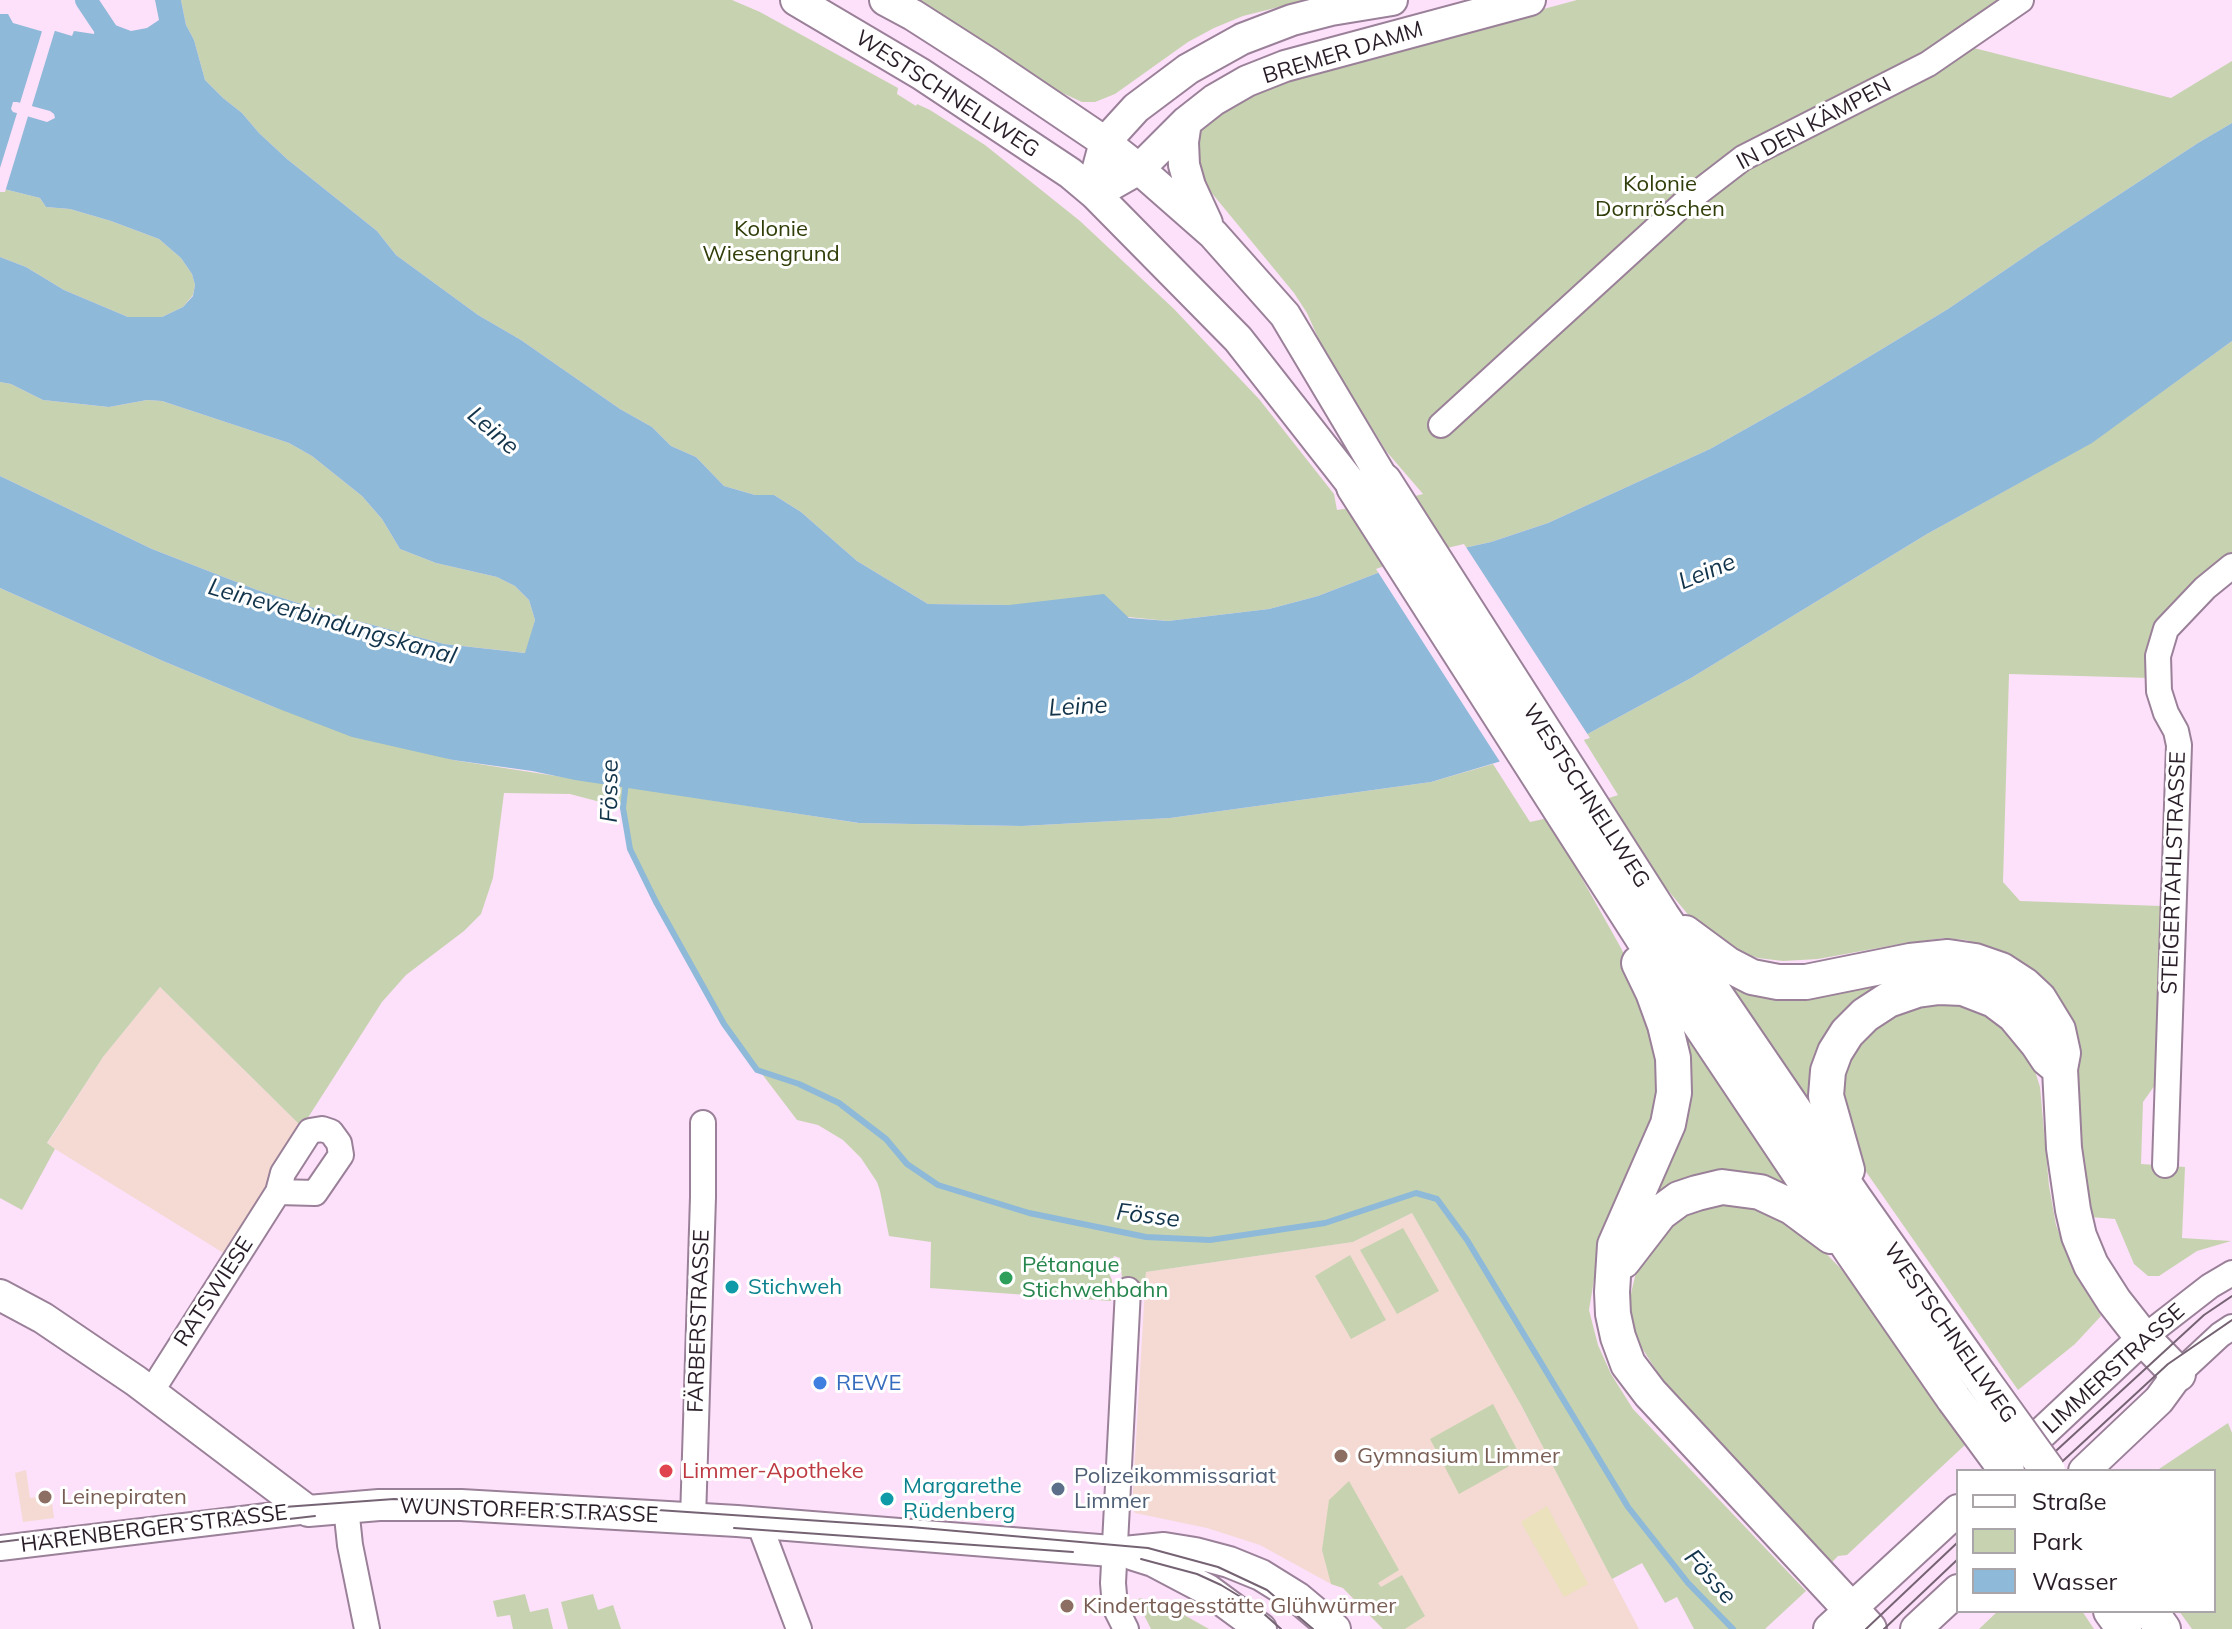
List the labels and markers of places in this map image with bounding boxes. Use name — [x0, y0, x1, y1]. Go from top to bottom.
place label: Pétanque Stichwehbahn — [1022, 1252, 1168, 1304]
marker: Pétanque Stichwehbahn — [997, 1269, 1015, 1287]
place label: Stichweh — [748, 1274, 842, 1300]
marker: Stichweh — [723, 1278, 741, 1296]
place label: REWE — [836, 1370, 901, 1396]
marker: REWE — [811, 1374, 829, 1392]
place label: Gymnasium Limmer — [1357, 1443, 1560, 1469]
marker: Gymnasium Limmer — [1332, 1447, 1350, 1465]
place label: Limmer-Apotheke — [682, 1458, 864, 1484]
marker: Limmer-Apotheke — [657, 1462, 675, 1480]
place label: Polizeikommissariat Limmer — [1074, 1463, 1276, 1514]
place label: Margarethe Rüdenberg — [903, 1473, 1022, 1524]
marker: Polizeikommissariat Limmer — [1049, 1480, 1067, 1498]
place label: Leinepiraten — [61, 1484, 187, 1510]
marker: Leinepiraten — [36, 1488, 54, 1506]
marker: Margarethe Rüdenberg — [878, 1490, 896, 1508]
place label: Kindertagesstätte Glühwürmer — [1083, 1593, 1396, 1619]
marker: Kindertagesstätte Glühwürmer — [1058, 1597, 1076, 1615]

